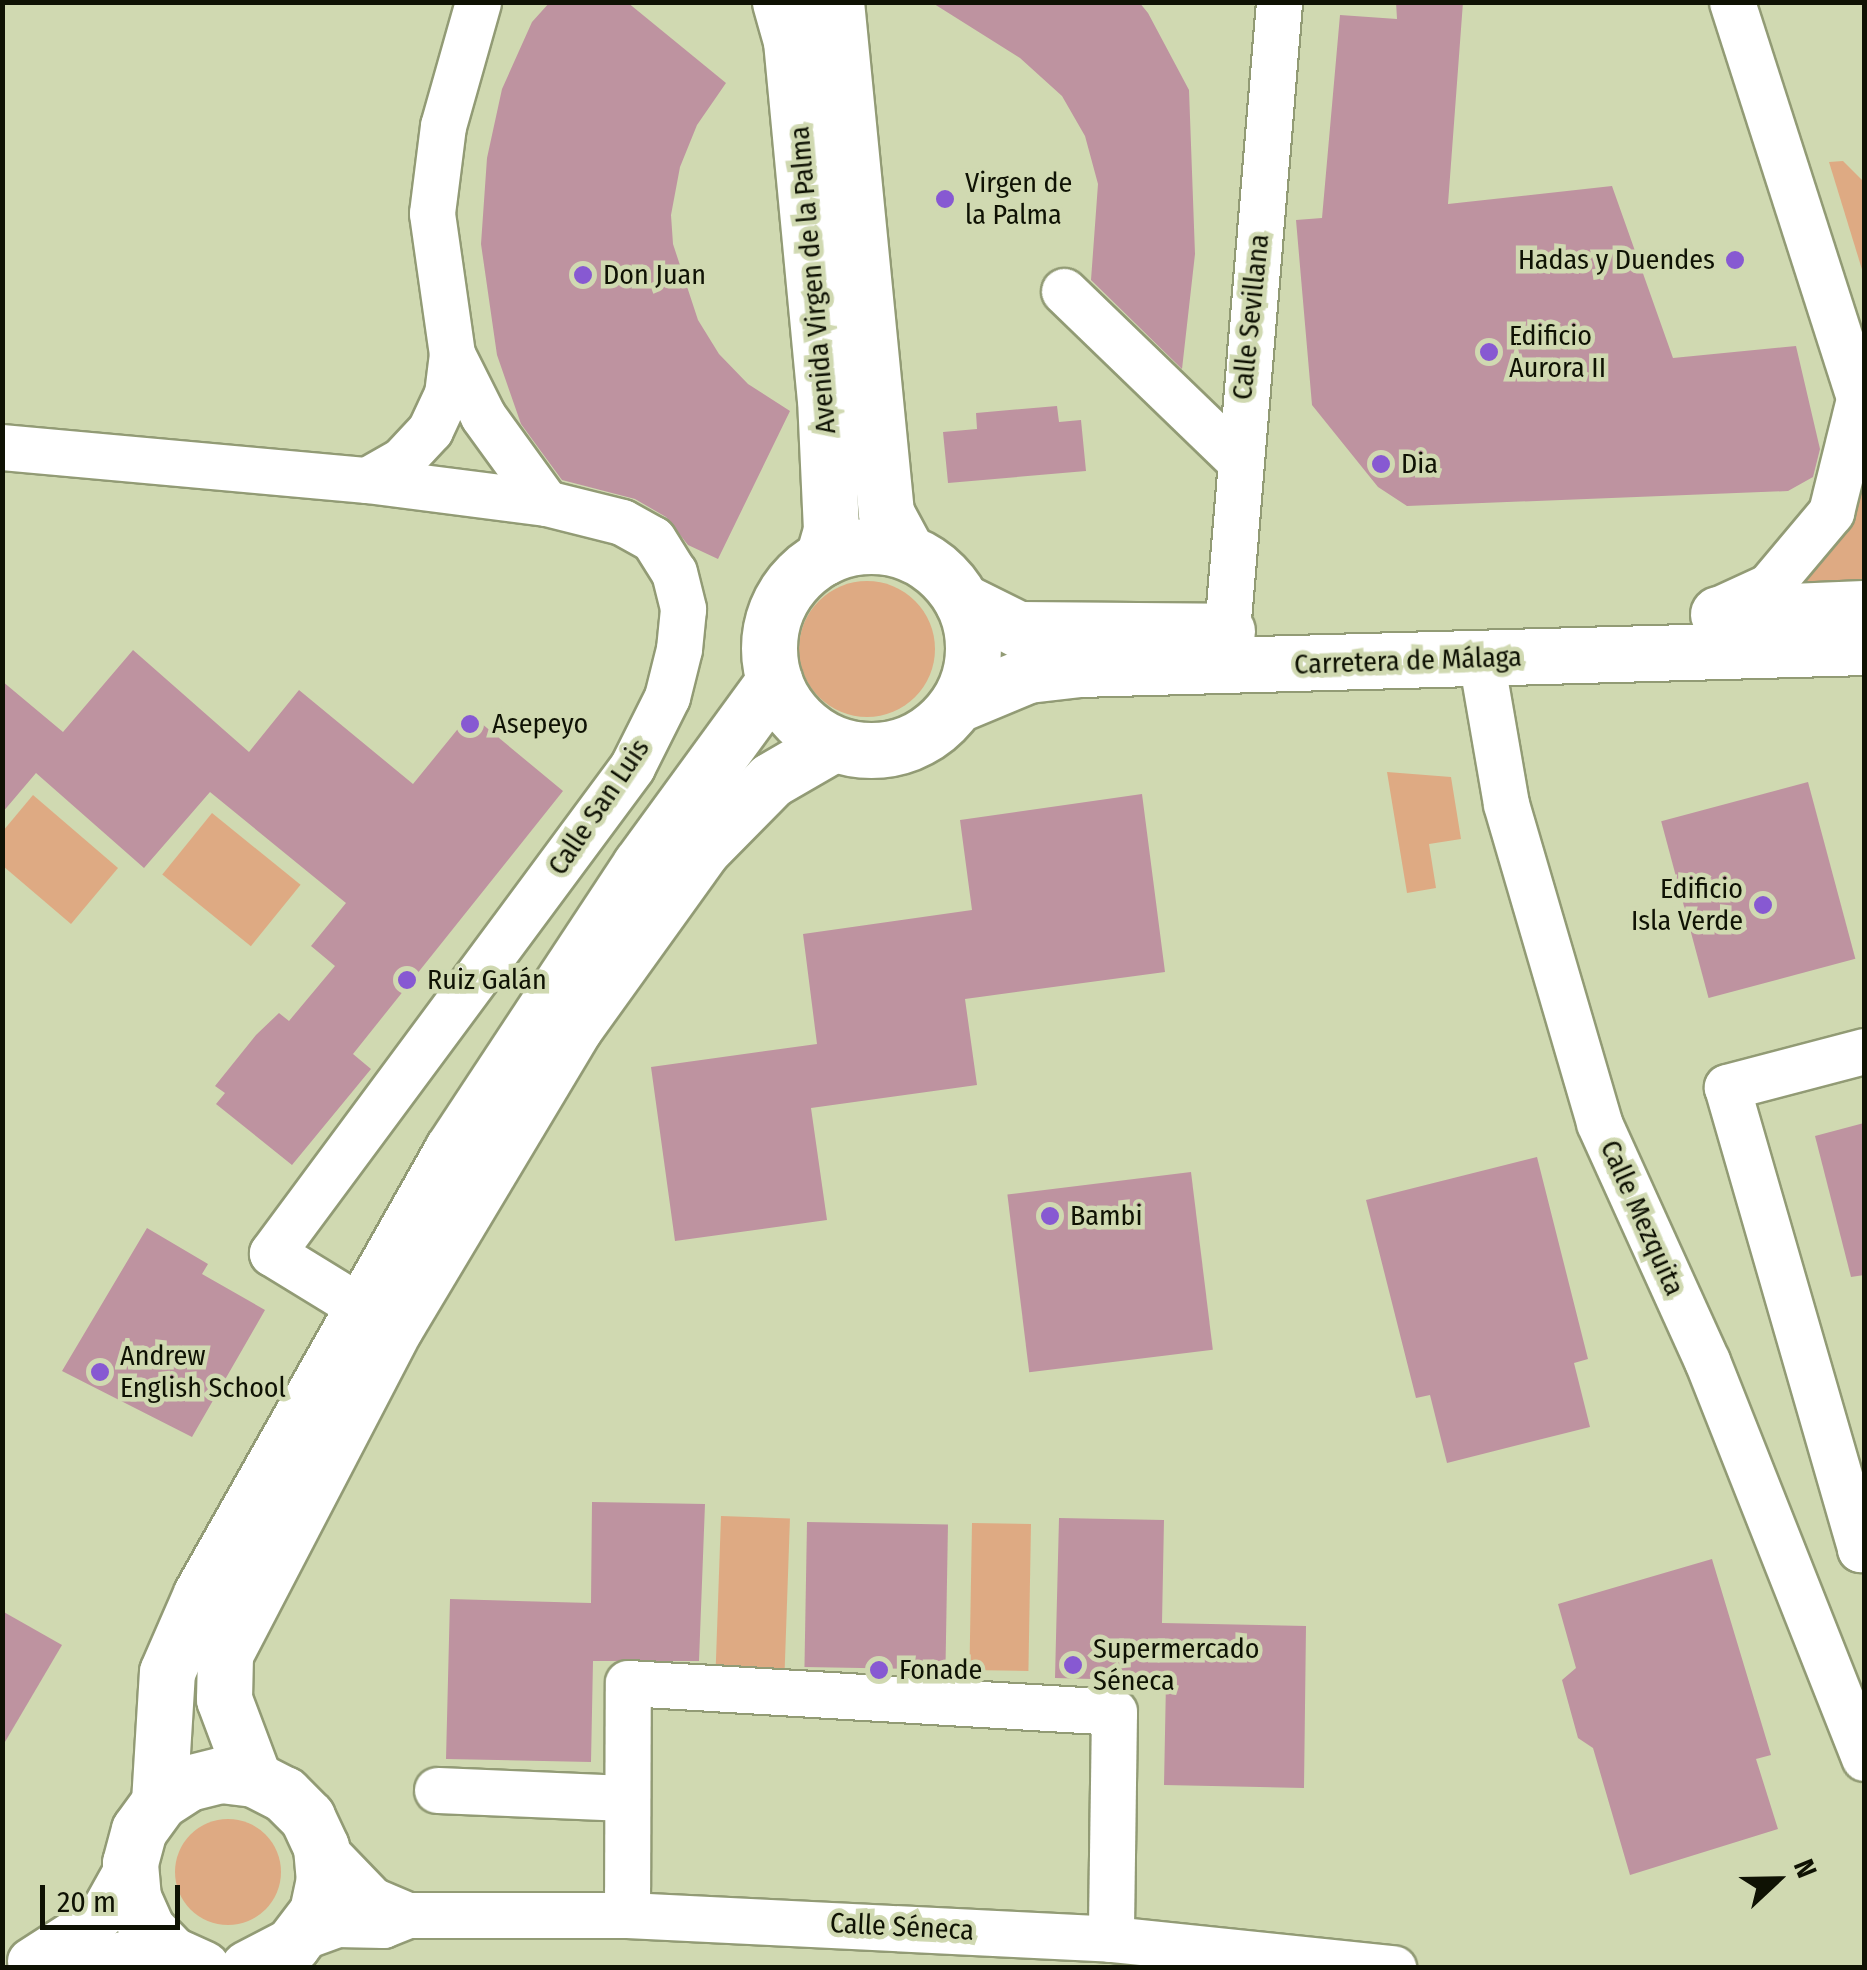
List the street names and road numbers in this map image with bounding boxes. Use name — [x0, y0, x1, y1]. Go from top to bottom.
street label: Avenida Virgen de la Palma — [783, 125, 843, 435]
street label: Calle Sevillana — [1226, 232, 1276, 402]
street label: Carretera de Málaga — [1294, 640, 1522, 682]
street label: Calle San Luis — [541, 733, 657, 881]
street label: Calle Mezquita — [1593, 1135, 1691, 1301]
street label: Calle Séneca — [829, 1906, 975, 1948]

